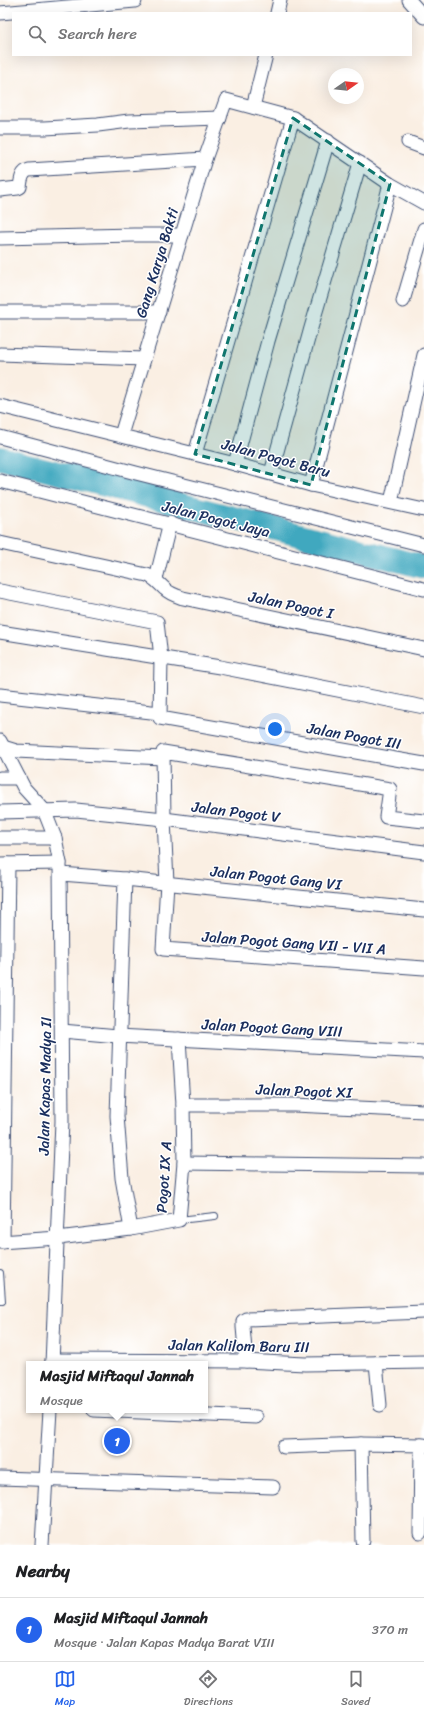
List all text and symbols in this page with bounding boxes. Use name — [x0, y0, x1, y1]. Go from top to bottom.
search box — [12, 12, 412, 56]
text: Search here — [58, 21, 137, 47]
icon: search — [26, 23, 48, 45]
north arrow — [328, 68, 364, 104]
street label: Gang Karya Bakti — [128, 204, 186, 321]
street label: Jalan Pogot Baru — [218, 431, 333, 485]
street label: Jalan Pogot Jaya — [158, 493, 273, 545]
street label: Jalan Pogot I — [245, 583, 337, 627]
street label: Jalan Pogot III — [304, 715, 404, 757]
your location — [265, 719, 285, 739]
street label: Jalan Pogot V — [189, 794, 283, 830]
street label: Jalan Pogot Gang VI — [208, 858, 344, 898]
street label: Jalan Pogot Gang VII - VII A — [200, 924, 387, 962]
street label: Jalan Pogot Gang VIII — [200, 1011, 343, 1045]
street label: Jalan Kapas Madya II — [31, 1016, 59, 1156]
street label: Jalan Pogot XI — [255, 1076, 354, 1106]
street label: Pogot IX A — [149, 1140, 179, 1214]
street label: Jalan Kalilom Baru III — [167, 1332, 310, 1360]
popup — [26, 1361, 208, 1413]
text: Masjid Miftaqul Jannah — [40, 1363, 194, 1389]
text: Mosque — [40, 1389, 83, 1412]
pin: 1 — [104, 1426, 130, 1456]
text: Nearby — [16, 1556, 70, 1586]
text: Masjid Miftaqul Jannah — [54, 1605, 208, 1631]
text: 1 — [26, 1618, 32, 1641]
text: 370 m — [372, 1618, 408, 1641]
text: Mosque · Jalan Kapas Madya Barat VIII — [54, 1631, 274, 1654]
tab: Map — [54, 1668, 76, 1711]
tab: Directions — [184, 1668, 233, 1711]
tab: Saved — [341, 1668, 370, 1711]

